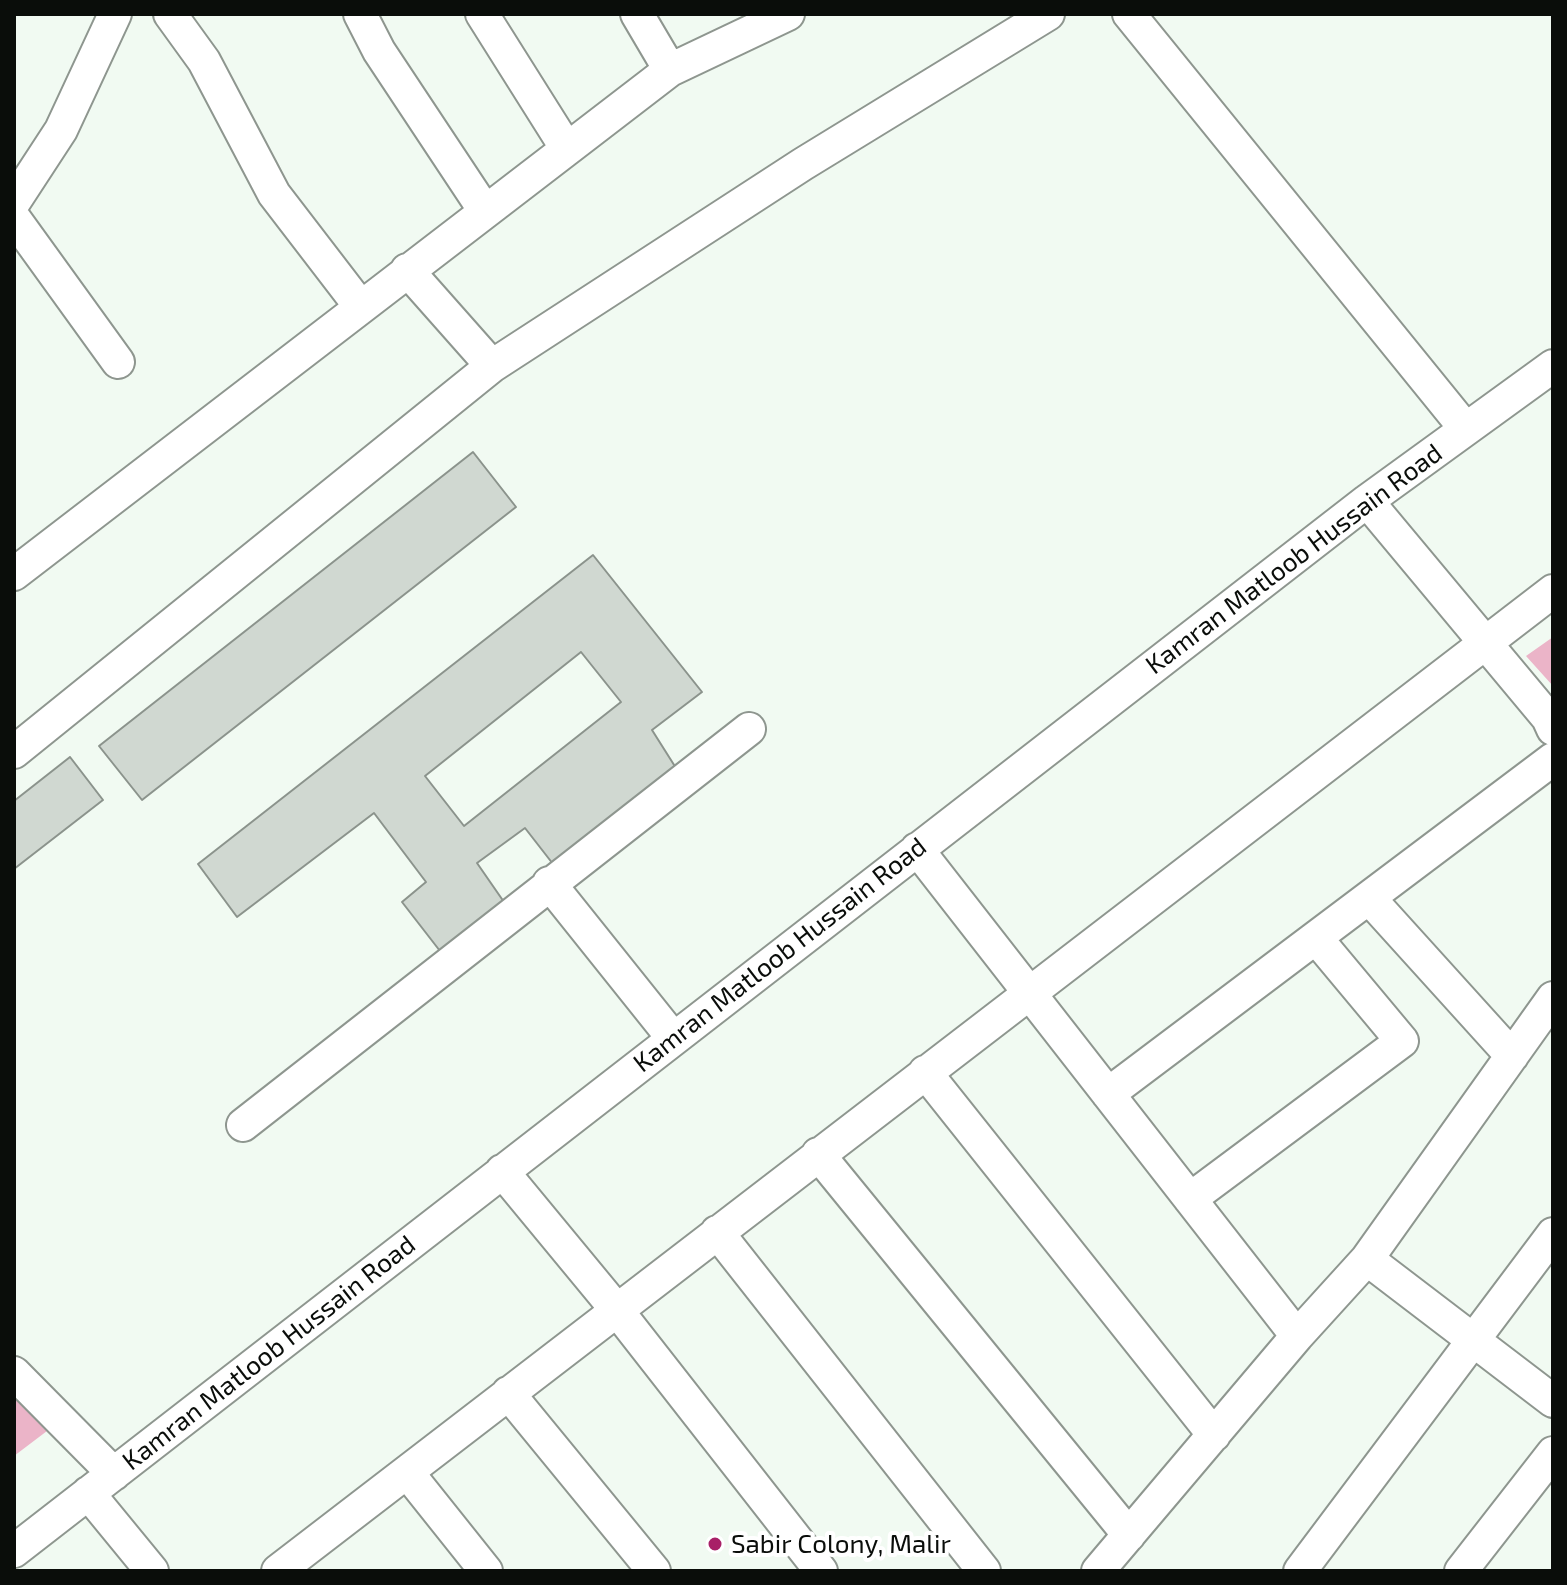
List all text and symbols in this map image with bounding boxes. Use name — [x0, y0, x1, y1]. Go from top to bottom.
street label: Kamran Matloob Hussain Road — [1140, 437, 1448, 681]
street label: Kamran Matloob Hussain Road — [627, 831, 933, 1079]
street label: Kamran Matloob Hussain Road — [116, 1229, 422, 1477]
place label: Sabir Colony, Malir — [731, 1528, 951, 1560]
marker: Sabir Colony, Malir — [706, 1535, 724, 1553]

